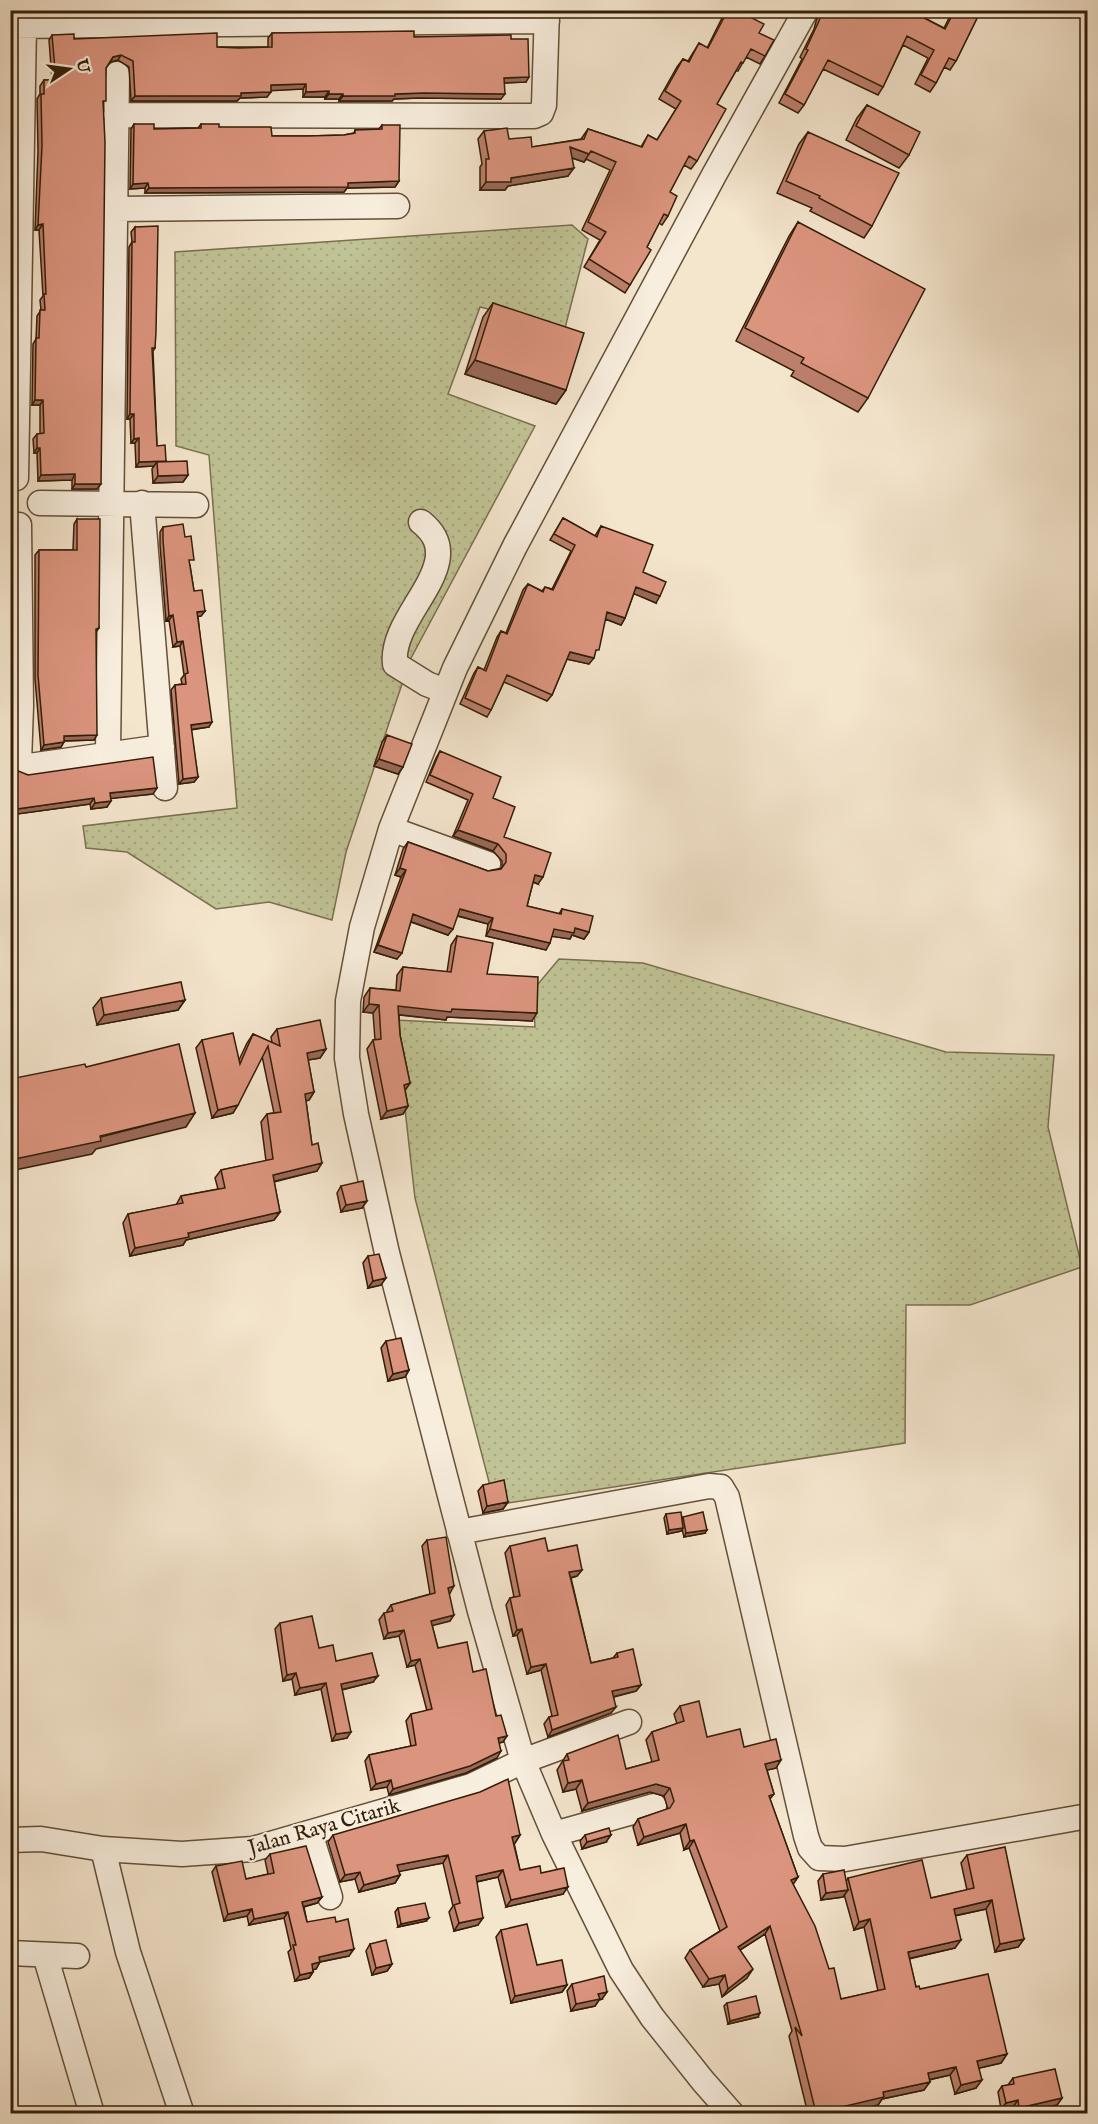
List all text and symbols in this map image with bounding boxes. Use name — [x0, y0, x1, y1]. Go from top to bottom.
north arrow — [39, 39, 99, 99]
text: U — [70, 56, 93, 75]
street label: Jalan Raya Citarik — [243, 1793, 405, 1863]

